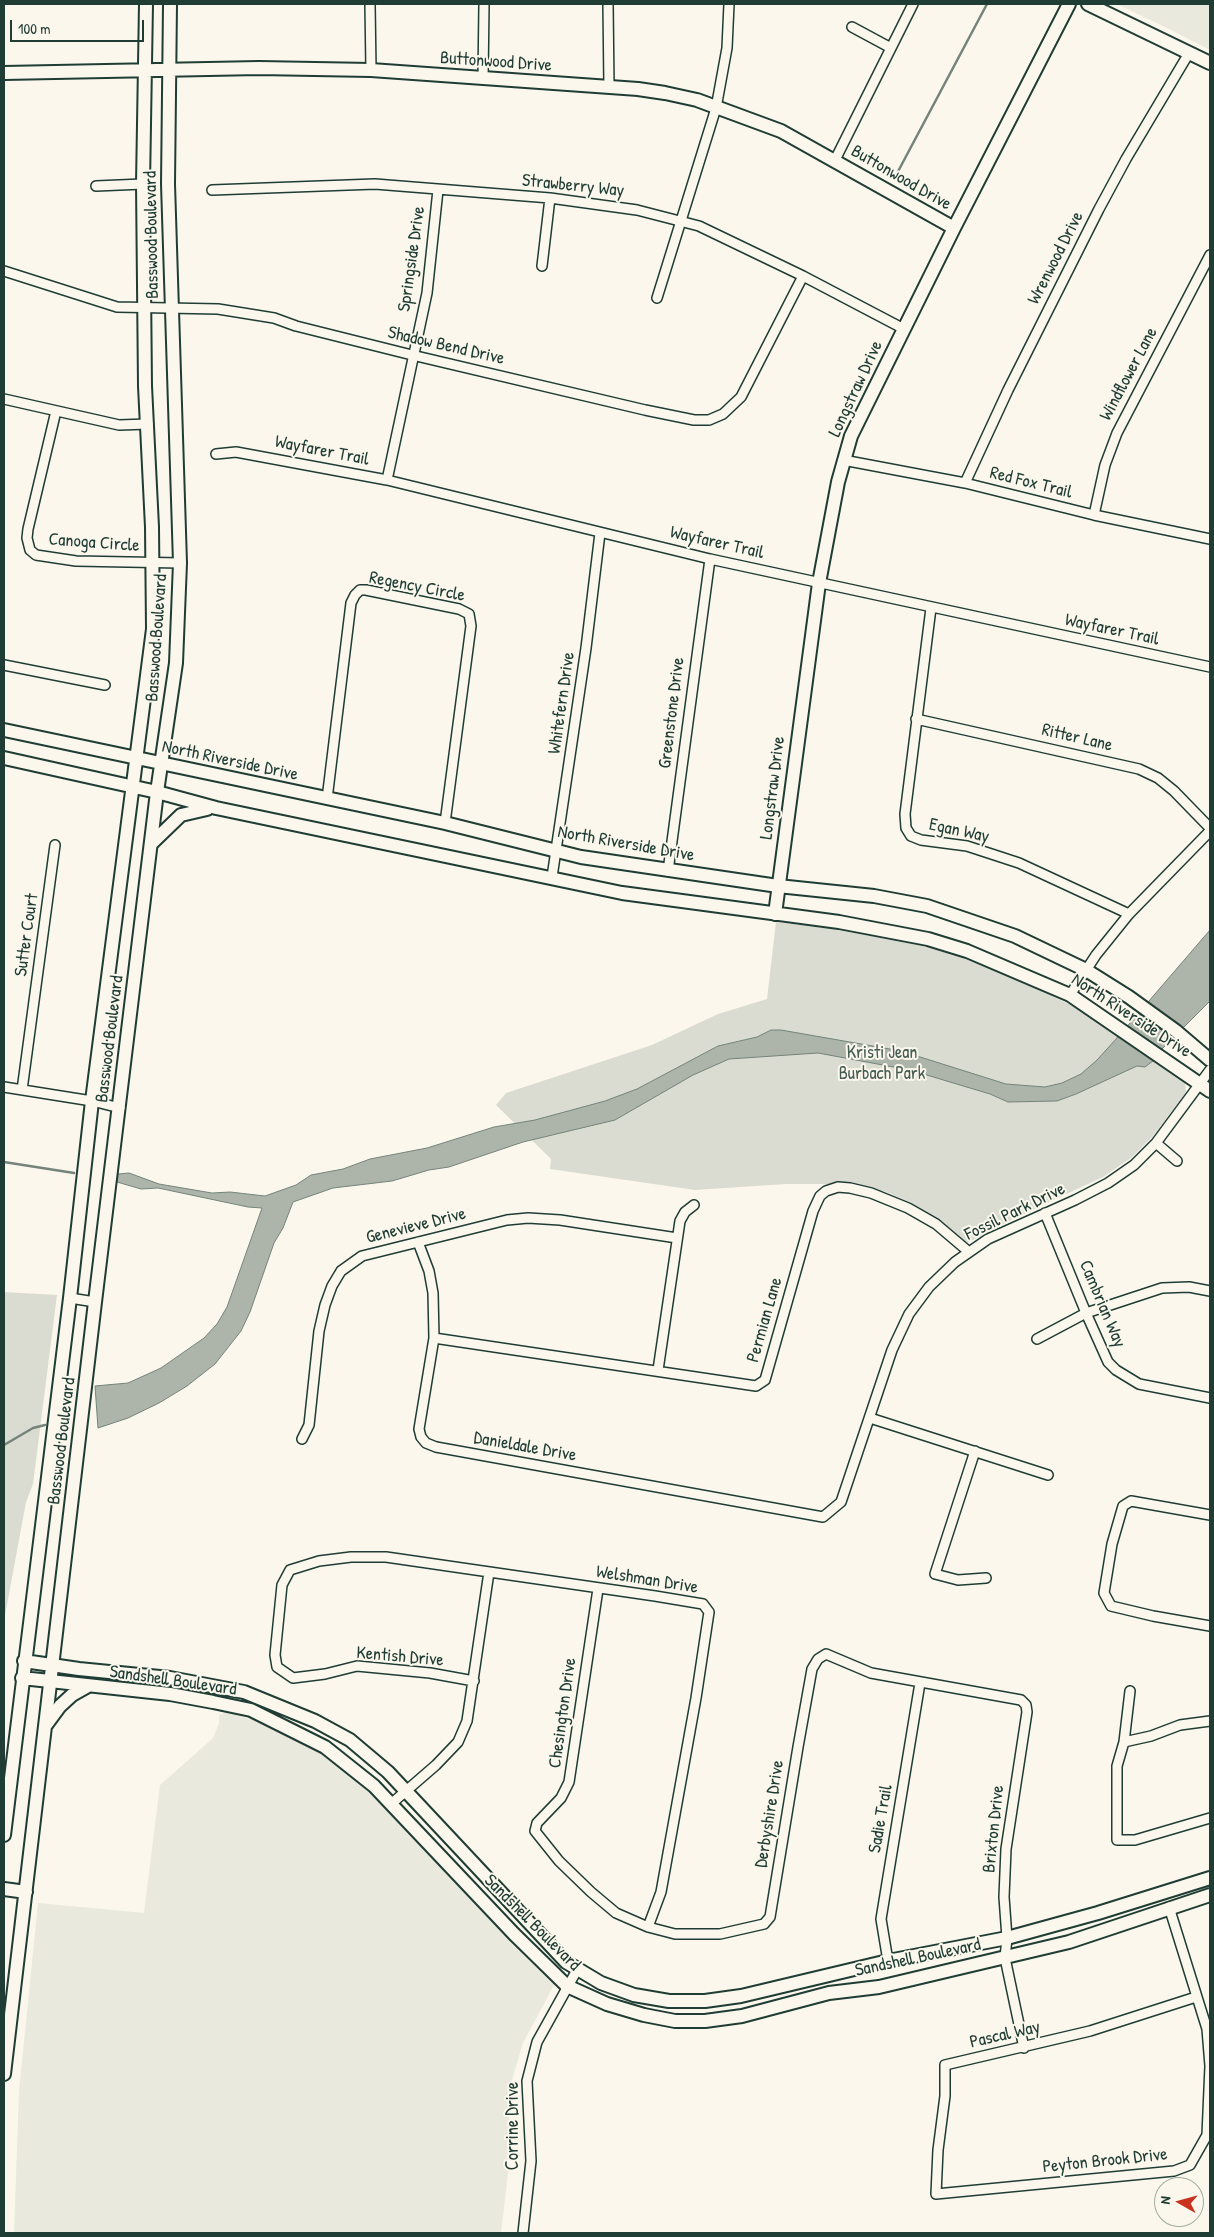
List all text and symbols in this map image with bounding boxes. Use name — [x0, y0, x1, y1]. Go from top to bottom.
scale bar — [12, 10, 146, 42]
text: 100 m — [18, 18, 51, 39]
street label: Buttonwood Drive — [439, 47, 553, 77]
street label: Buttonwood Drive — [847, 141, 955, 215]
street label: Strawberry Way — [521, 170, 625, 202]
street label: Basswood Boulevard — [140, 171, 164, 299]
street label: Springside Drive — [394, 205, 430, 313]
street label: Wrenwood Drive — [1023, 208, 1089, 308]
street label: Shadow Bend Drive — [386, 322, 506, 370]
street label: Windflower Lane — [1095, 324, 1163, 424]
street label: Longstraw Drive — [824, 338, 888, 440]
street label: Wayfarer Trail — [273, 431, 371, 471]
street label: Red Fox Trail — [988, 462, 1074, 504]
street label: Wayfarer Trail — [668, 522, 766, 564]
street label: Canoga Circle — [48, 529, 140, 557]
street label: Regency Circle — [367, 567, 467, 607]
street label: Basswood Boulevard — [142, 574, 172, 702]
street label: Wayfarer Trail — [1063, 609, 1161, 651]
street label: Whitefern Drive — [544, 651, 580, 755]
street label: Greenstone Drive — [654, 656, 690, 770]
street label: Ritter Lane — [1040, 719, 1114, 757]
street label: Longstraw Drive — [756, 735, 790, 841]
street label: North Riverside Drive — [160, 736, 300, 786]
street label: Egan Way — [927, 814, 991, 848]
street label: North Riverside Drive — [556, 821, 696, 867]
street label: Sutter Court — [10, 892, 44, 978]
street label: North Riverside Drive — [1067, 969, 1195, 1063]
street label: Basswood Boulevard — [91, 974, 129, 1104]
park label: Kristi Jean Burbach Park — [839, 1042, 925, 1084]
street label: Fossil Park Drive — [961, 1178, 1069, 1246]
street label: Genevieve Drive — [364, 1203, 468, 1249]
street label: Cambrian Way — [1074, 1257, 1130, 1351]
street label: Permian Lane — [743, 1275, 787, 1365]
street label: Basswood Boulevard — [43, 1376, 81, 1506]
street label: Danieldale Drive — [472, 1427, 578, 1467]
street label: Welshman Drive — [594, 1561, 700, 1599]
street label: Kentish Drive — [356, 1642, 444, 1672]
street label: Chesington Drive — [545, 1656, 581, 1770]
street label: Sandshell Boulevard — [108, 1661, 238, 1701]
street label: Derbyshire Drive — [751, 1759, 789, 1869]
street label: Sadie Trail — [864, 1783, 898, 1855]
street label: Brixton Drive — [979, 1784, 1009, 1874]
street label: Sandshell Boulevard — [479, 1870, 585, 1976]
street label: Sandshell Boulevard — [853, 1934, 983, 1982]
street label: Pascal Way — [968, 2016, 1042, 2054]
street label: Corrine Drive — [502, 2082, 524, 2170]
street label: Peyton Brook Drive — [1042, 2144, 1168, 2178]
north arrow — [1154, 2177, 1204, 2227]
text: N — [1155, 2195, 1174, 2205]

